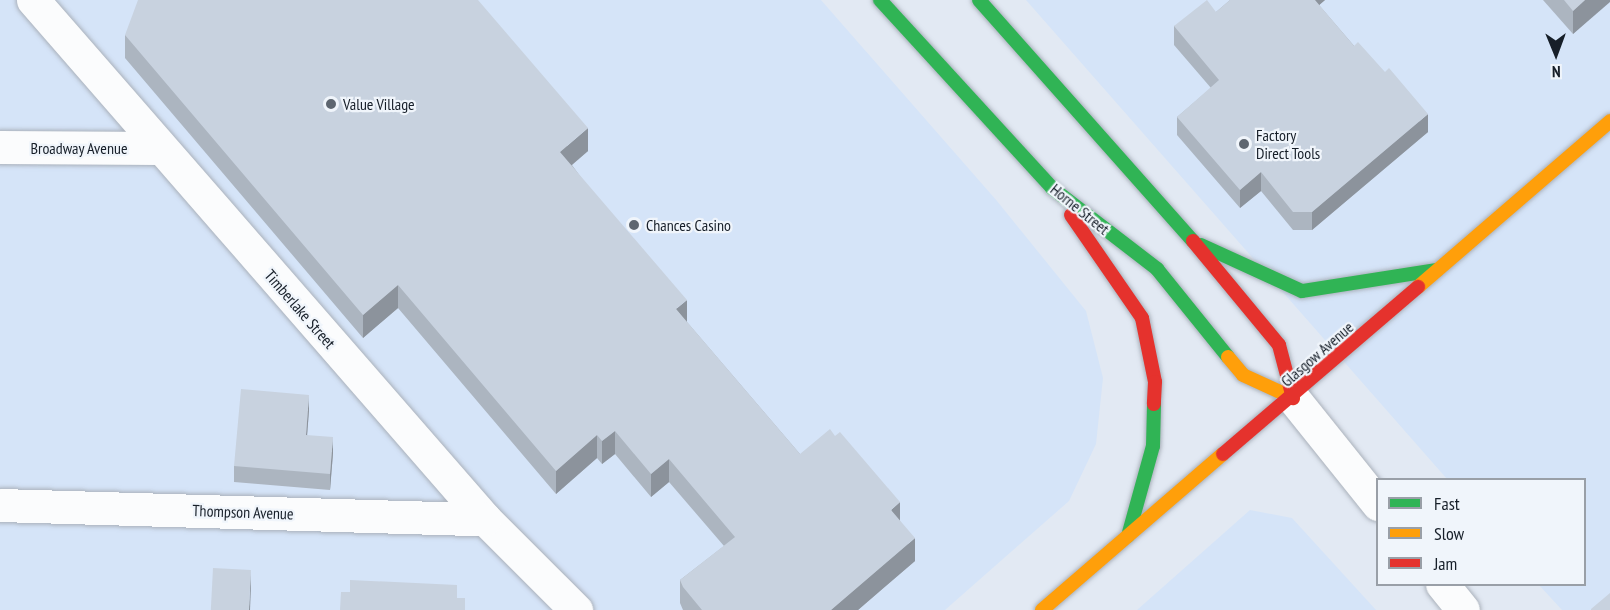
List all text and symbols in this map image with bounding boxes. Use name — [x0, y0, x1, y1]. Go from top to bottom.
north arrow — [1526, 24, 1586, 84]
text: N — [1552, 62, 1561, 82]
place label: Value Village — [343, 94, 415, 114]
marker: Value Village — [324, 97, 338, 111]
place label: Factory Direct Tools — [1256, 125, 1321, 163]
marker: Factory Direct Tools — [1237, 137, 1251, 151]
street label: Broadway Avenue — [30, 138, 128, 158]
street label: Horne Street — [1047, 180, 1113, 238]
place label: Chances Casino — [646, 215, 731, 235]
marker: Chances Casino — [627, 218, 641, 232]
street label: Timberlake Street — [261, 266, 339, 352]
street label: Glasgow Avenue — [1277, 317, 1357, 391]
legend — [1376, 478, 1586, 586]
text: Fast — [1434, 492, 1460, 515]
street label: Thompson Avenue — [192, 501, 294, 523]
text: Slow — [1434, 522, 1464, 545]
text: Jam — [1434, 552, 1457, 575]

